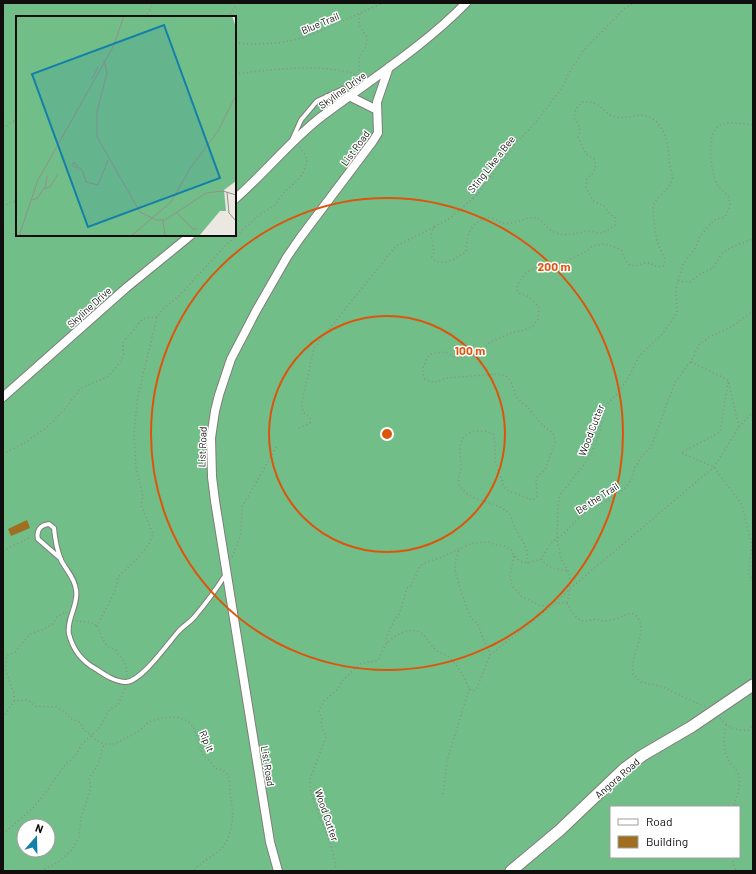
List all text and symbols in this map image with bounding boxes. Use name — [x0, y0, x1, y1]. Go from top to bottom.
street label: Blue Trail — [299, 10, 341, 36]
inset map — [16, 16, 236, 236]
street label: Skyline Drive — [316, 69, 368, 111]
street label: List Road — [338, 128, 372, 168]
street label: Sting Like a Bee — [465, 133, 517, 195]
text: 200 m — [538, 259, 570, 273]
street label: Skyline Drive — [64, 284, 114, 330]
text: 100 m — [455, 343, 485, 357]
street label: Wood Cutter — [576, 402, 606, 457]
street label: List Road — [195, 426, 209, 468]
centre of rings — [380, 427, 394, 441]
street label: Be the Trail — [573, 480, 621, 516]
street label: Rip It — [197, 728, 217, 754]
street label: List Road — [259, 745, 277, 787]
street label: Angora Road — [592, 755, 642, 801]
street label: Wood Cutter — [313, 787, 342, 843]
legend — [610, 806, 740, 858]
text: Road — [646, 814, 673, 828]
north arrow — [16, 818, 56, 858]
text: N — [34, 821, 45, 835]
text: Building — [646, 834, 688, 848]

